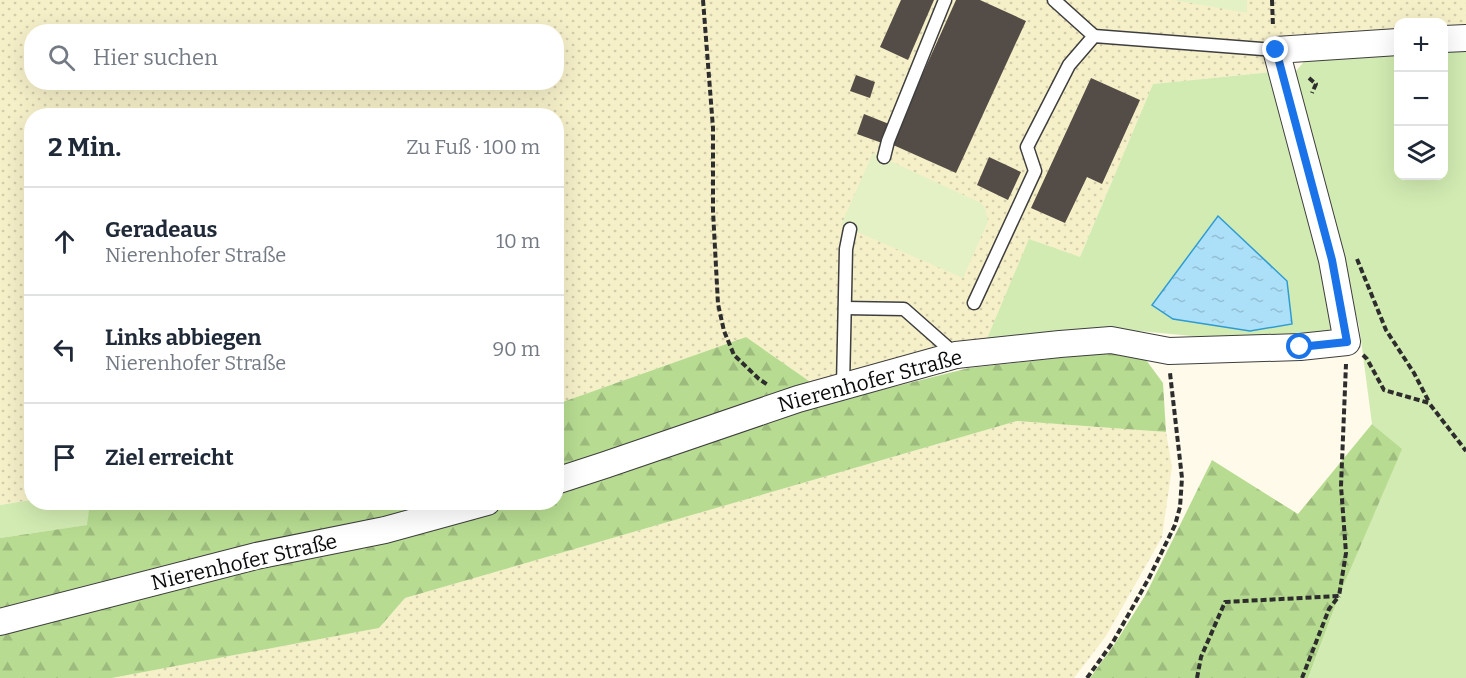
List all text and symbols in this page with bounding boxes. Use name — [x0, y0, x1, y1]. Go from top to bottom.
map controls — [1394, 18, 1448, 180]
button: + — [1394, 18, 1448, 72]
search box — [24, 24, 564, 90]
route end — [1262, 36, 1288, 62]
icon: search — [45, 41, 78, 74]
text: Hier suchen — [93, 44, 218, 71]
button: − — [1394, 72, 1448, 126]
button: layers — [1394, 126, 1448, 180]
text: 2 Min. — [48, 132, 121, 163]
text: Zu Fuß · 100 m — [406, 135, 540, 159]
text: Geradeaus — [105, 216, 217, 243]
icon: ahead — [48, 225, 81, 258]
text: 10 m — [496, 229, 540, 253]
text: Nierenhofer Straße — [105, 243, 286, 267]
text: Links abbiegen — [105, 324, 262, 351]
icon: left — [48, 333, 81, 366]
route start — [1286, 333, 1312, 359]
text: 90 m — [492, 337, 540, 361]
street label: Nierenhofer Straße — [775, 344, 965, 418]
text: Nierenhofer Straße — [105, 351, 286, 375]
icon: arrive — [48, 441, 81, 474]
text: Ziel erreicht — [105, 444, 234, 471]
street label: Nierenhofer Straße — [148, 528, 340, 596]

